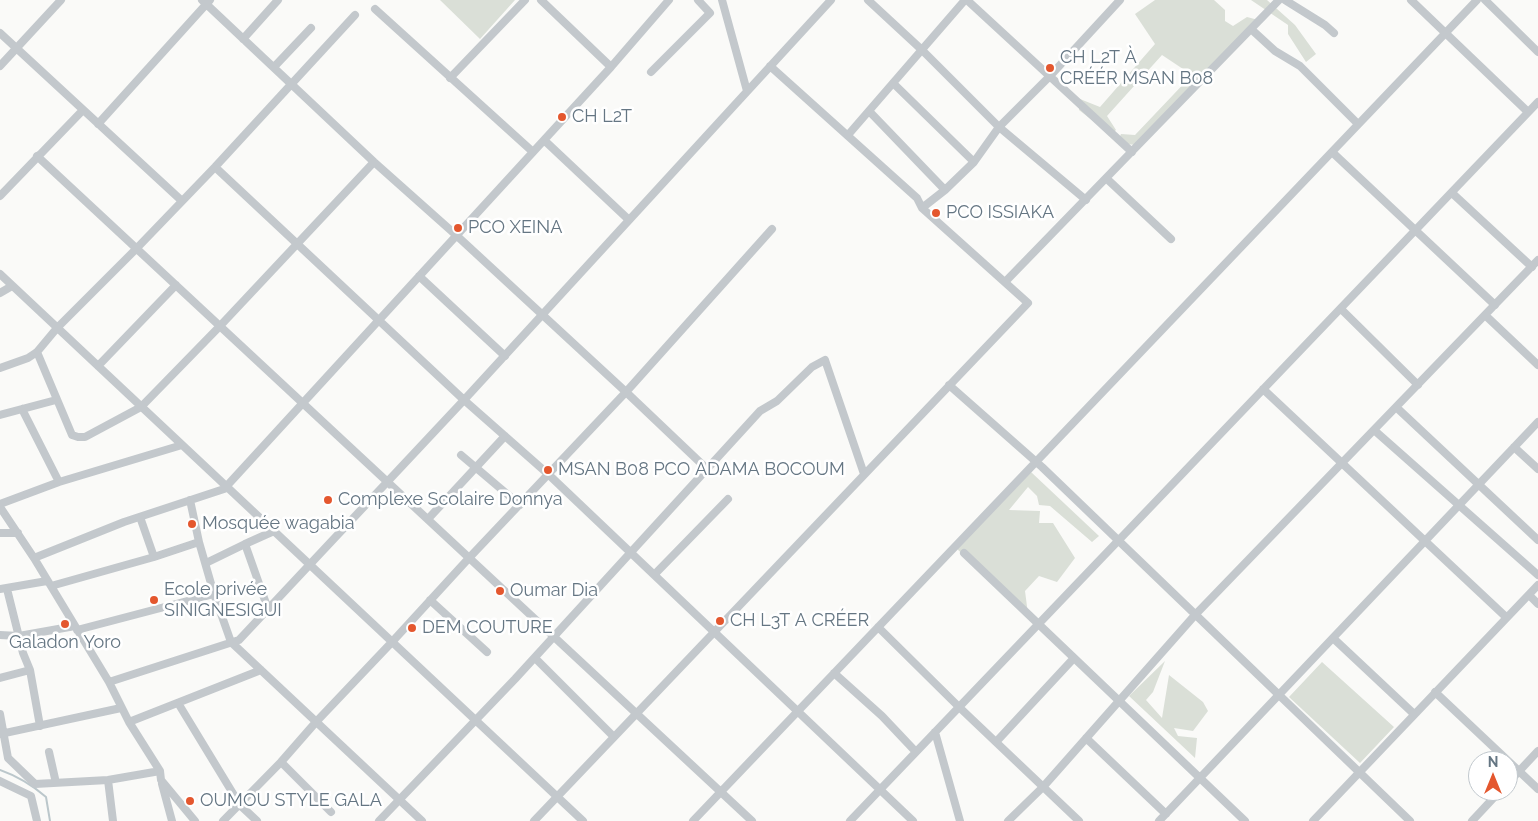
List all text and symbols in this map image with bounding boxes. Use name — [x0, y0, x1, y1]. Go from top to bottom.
place label: CH L2T À CRÉÉR MSAN B08 — [1060, 47, 1213, 90]
marker: CH L2T À CRÉÉR MSAN B08 — [1044, 62, 1056, 74]
place label: CH L2T — [572, 106, 632, 128]
marker: CH L2T — [556, 111, 568, 123]
place label: PCO ISSIAKA — [946, 202, 1054, 224]
marker: PCO ISSIAKA — [930, 207, 942, 219]
place label: PCO XEINA — [468, 217, 562, 239]
marker: PCO XEINA — [452, 222, 464, 234]
place label: MSAN B08 PCO ADAMA BOCOUM — [558, 459, 845, 481]
marker: MSAN B08 PCO ADAMA BOCOUM — [542, 464, 554, 476]
place label: Complexe Scolaire Donnya — [338, 489, 563, 511]
marker: Complexe Scolaire Donnya — [322, 494, 334, 506]
place label: Mosquée wagabia — [202, 513, 355, 535]
marker: Mosquée wagabia — [186, 518, 198, 530]
place label: Ecole privée SINIGNESIGUI — [164, 579, 282, 622]
place label: Oumar Dia — [510, 580, 598, 602]
marker: Oumar Dia — [494, 585, 506, 597]
marker: Ecole privée SINIGNESIGUI — [148, 594, 160, 606]
place label: CH L3T A CRÉER — [730, 610, 869, 632]
marker: CH L3T A CRÉER — [714, 615, 726, 627]
place label: DEM COUTURE — [422, 617, 553, 639]
marker: Galadon Yoro — [59, 618, 71, 630]
marker: DEM COUTURE — [406, 622, 418, 634]
place label: Galadon Yoro — [9, 632, 121, 654]
north arrow — [1468, 751, 1518, 801]
text: N — [1488, 754, 1498, 770]
place label: OUMOU STYLE GALA — [200, 790, 382, 812]
marker: OUMOU STYLE GALA — [184, 795, 196, 807]

